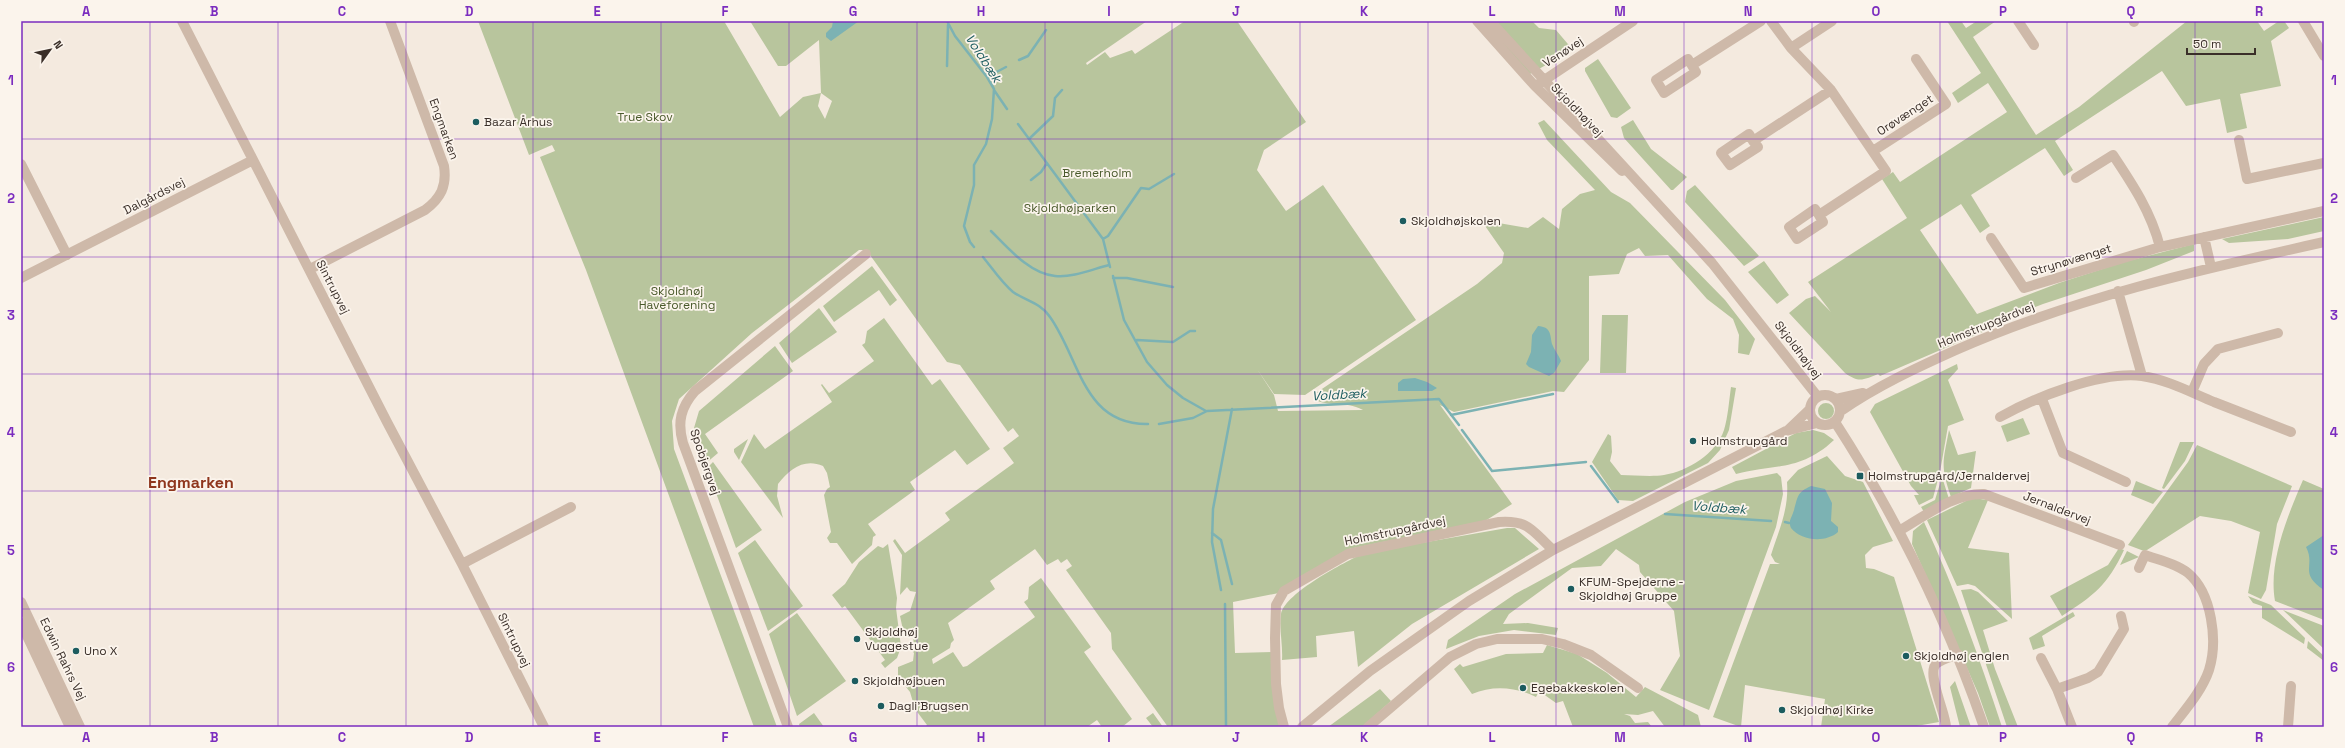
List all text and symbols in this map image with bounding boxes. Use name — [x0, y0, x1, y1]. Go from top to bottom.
text: A — [82, 3, 91, 20]
text: B — [210, 3, 219, 20]
text: C — [338, 3, 346, 20]
text: D — [465, 3, 474, 20]
text: E — [593, 3, 601, 20]
text: F — [722, 3, 729, 20]
text: G — [849, 3, 857, 20]
text: H — [977, 3, 985, 20]
text: I — [1107, 3, 1111, 20]
text: J — [1232, 3, 1240, 20]
text: K — [1360, 3, 1369, 20]
text: L — [1488, 3, 1496, 20]
text: M — [1614, 3, 1626, 20]
text: N — [1744, 3, 1752, 20]
text: O — [1872, 3, 1881, 20]
text: P — [1999, 3, 2007, 20]
text: Q — [2127, 3, 2136, 20]
text: R — [2255, 3, 2263, 20]
north arrow — [30, 30, 70, 70]
scale bar — [2187, 30, 2255, 56]
water label: Voldbæk — [962, 31, 1007, 87]
street label: Venøvej — [1540, 33, 1586, 71]
text: 50 m — [2193, 36, 2221, 52]
text: N — [51, 38, 66, 51]
text: 1 — [8, 72, 14, 89]
text: 1 — [2331, 72, 2337, 89]
street label: Skjoldhøjvej — [1547, 80, 1607, 140]
street label: Orøvænget — [1874, 91, 1936, 139]
street label: Engmarken — [426, 96, 462, 162]
park label: True Skov — [617, 109, 673, 125]
place label: Bazar Århus — [484, 114, 552, 130]
marker: Bazar Århus — [471, 117, 481, 127]
park label: Bremerholm — [1062, 165, 1132, 181]
street label: Dalgårdsvej — [121, 174, 187, 218]
text: 2 — [7, 190, 15, 207]
text: 2 — [2330, 190, 2338, 207]
park label: Skjoldhøjparken — [1024, 200, 1116, 216]
place label: Skjoldhøjskolen — [1411, 213, 1501, 229]
marker: Skjoldhøjskolen — [1398, 216, 1408, 226]
street label: Strynøvænget — [2028, 240, 2114, 280]
street label: Sintrupvej — [313, 257, 353, 317]
park label: Skjoldhøj Haveforening — [639, 283, 715, 313]
street label: Holmstrupgårdvej — [1935, 298, 2037, 352]
text: 3 — [7, 307, 15, 324]
text: 3 — [2330, 307, 2338, 324]
street label: Skjoldhøjvej — [1771, 318, 1825, 382]
water label: Voldbæk — [1311, 384, 1369, 404]
text: 4 — [7, 424, 15, 441]
text: 4 — [2330, 424, 2338, 441]
street label: Spobjergvej — [686, 427, 724, 497]
place label: Holmstrupgård — [1701, 433, 1788, 449]
marker: Holmstrupgård — [1688, 436, 1698, 446]
place label: Holmstrupgård/Jernaldervej — [1868, 468, 2030, 484]
marker: Holmstrupgård/Jernaldervej — [1855, 471, 1865, 481]
district label: Engmarken — [148, 472, 234, 493]
street label: Jernaldervej — [2021, 488, 2093, 528]
water label: Voldbæk — [1691, 497, 1749, 518]
street label: Holmstrupgårdvej — [1343, 512, 1447, 550]
text: 5 — [7, 542, 15, 559]
text: 5 — [2330, 542, 2338, 559]
place label: KFUM-Spejderne - Skjoldhøj Gruppe — [1579, 574, 1684, 604]
marker: KFUM-Spejderne - Skjoldhøj Gruppe — [1566, 584, 1576, 594]
street label: Sintrupvej — [494, 610, 534, 670]
street label: Edwin Rahrs Vej — [36, 615, 90, 703]
place label: Skjoldhøj Vuggestue — [865, 624, 928, 654]
marker: Skjoldhøj Vuggestue — [852, 634, 862, 644]
place label: Uno X — [84, 643, 118, 659]
marker: Uno X — [71, 646, 81, 656]
place label: Skjoldhøj englen — [1914, 648, 2009, 664]
marker: Skjoldhøj englen — [1901, 651, 1911, 661]
text: 6 — [7, 659, 15, 676]
text: 6 — [2330, 659, 2338, 676]
place label: Skjoldhøjbuen — [863, 673, 945, 689]
marker: Skjoldhøjbuen — [850, 676, 860, 686]
place label: Egebakkeskolen — [1531, 680, 1624, 696]
marker: Egebakkeskolen — [1518, 683, 1528, 693]
place label: Dagli'Brugsen — [889, 698, 969, 714]
marker: Dagli'Brugsen — [876, 701, 886, 711]
place label: Skjoldhøj Kirke — [1790, 702, 1874, 718]
marker: Skjoldhøj Kirke — [1777, 705, 1787, 715]
text: A — [82, 729, 91, 746]
text: B — [210, 729, 219, 746]
text: C — [338, 729, 346, 746]
text: D — [465, 729, 474, 746]
text: E — [593, 729, 601, 746]
text: F — [722, 729, 729, 746]
text: G — [849, 729, 857, 746]
text: H — [977, 729, 985, 746]
text: I — [1107, 729, 1111, 746]
text: J — [1232, 729, 1240, 746]
text: K — [1360, 729, 1369, 746]
text: L — [1488, 729, 1496, 746]
text: M — [1614, 729, 1626, 746]
text: N — [1744, 729, 1752, 746]
text: O — [1872, 729, 1881, 746]
text: P — [1999, 729, 2007, 746]
text: Q — [2127, 729, 2136, 746]
text: R — [2255, 729, 2263, 746]

